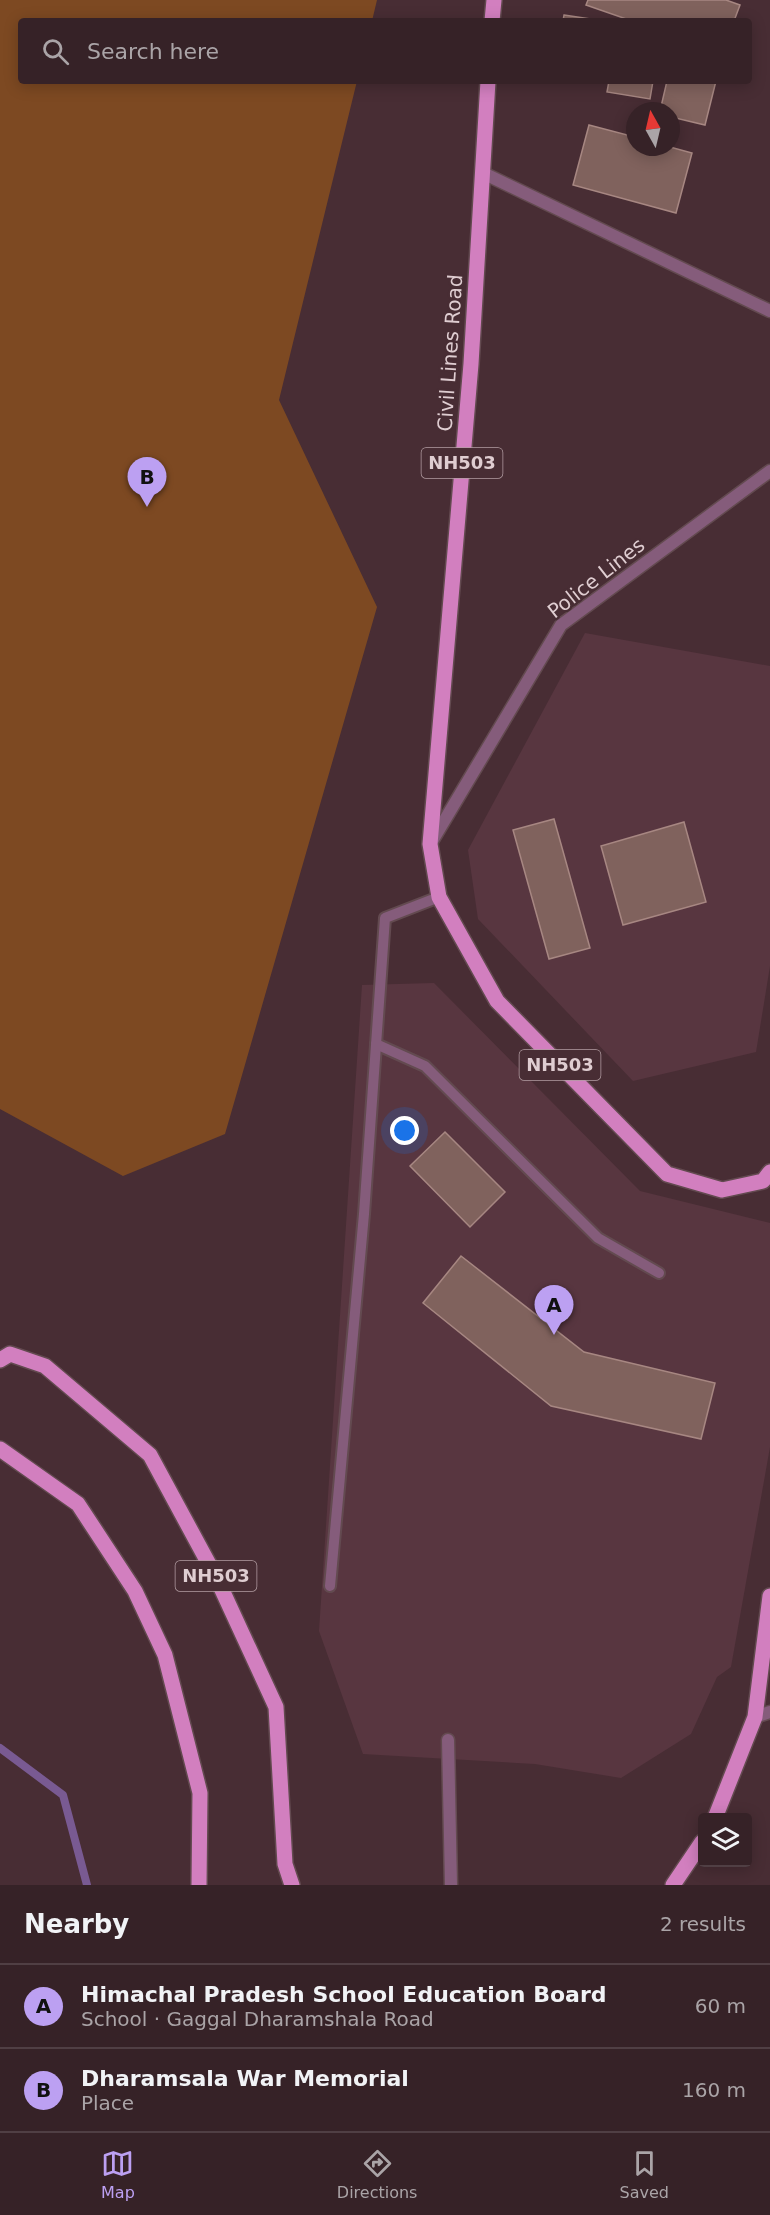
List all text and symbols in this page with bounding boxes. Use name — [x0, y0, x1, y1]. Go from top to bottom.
search box — [18, 18, 752, 84]
icon: search — [39, 35, 72, 68]
text: Search here — [87, 39, 219, 64]
north arrow — [626, 102, 680, 156]
street label: Civil Lines Road — [433, 274, 467, 432]
road number: NH503 — [422, 448, 502, 478]
pin: B — [128, 458, 166, 507]
street label: Police Lines — [543, 533, 649, 623]
road number: NH503 — [520, 1050, 600, 1080]
your location — [390, 1116, 419, 1145]
pin: A — [534, 1286, 574, 1335]
road number: NH503 — [176, 1561, 256, 1591]
map controls — [698, 1813, 752, 1867]
button: layers — [698, 1813, 752, 1867]
text: Nearby — [24, 1909, 129, 1939]
text: 2 results — [660, 1912, 746, 1936]
text: Himachal Pradesh School Education Board — [81, 1982, 607, 2007]
text: A — [36, 1994, 51, 2018]
text: 60 m — [695, 1994, 746, 2018]
text: School · Gaggal Dharamshala Road — [81, 2007, 434, 2031]
text: Dharamsala War Memorial — [81, 2066, 409, 2091]
text: B — [36, 2078, 51, 2102]
text: 160 m — [682, 2078, 746, 2102]
text: Place — [81, 2091, 134, 2115]
tab: Map — [101, 2147, 135, 2202]
tab: Directions — [337, 2147, 417, 2202]
tab: Saved — [620, 2147, 669, 2202]

